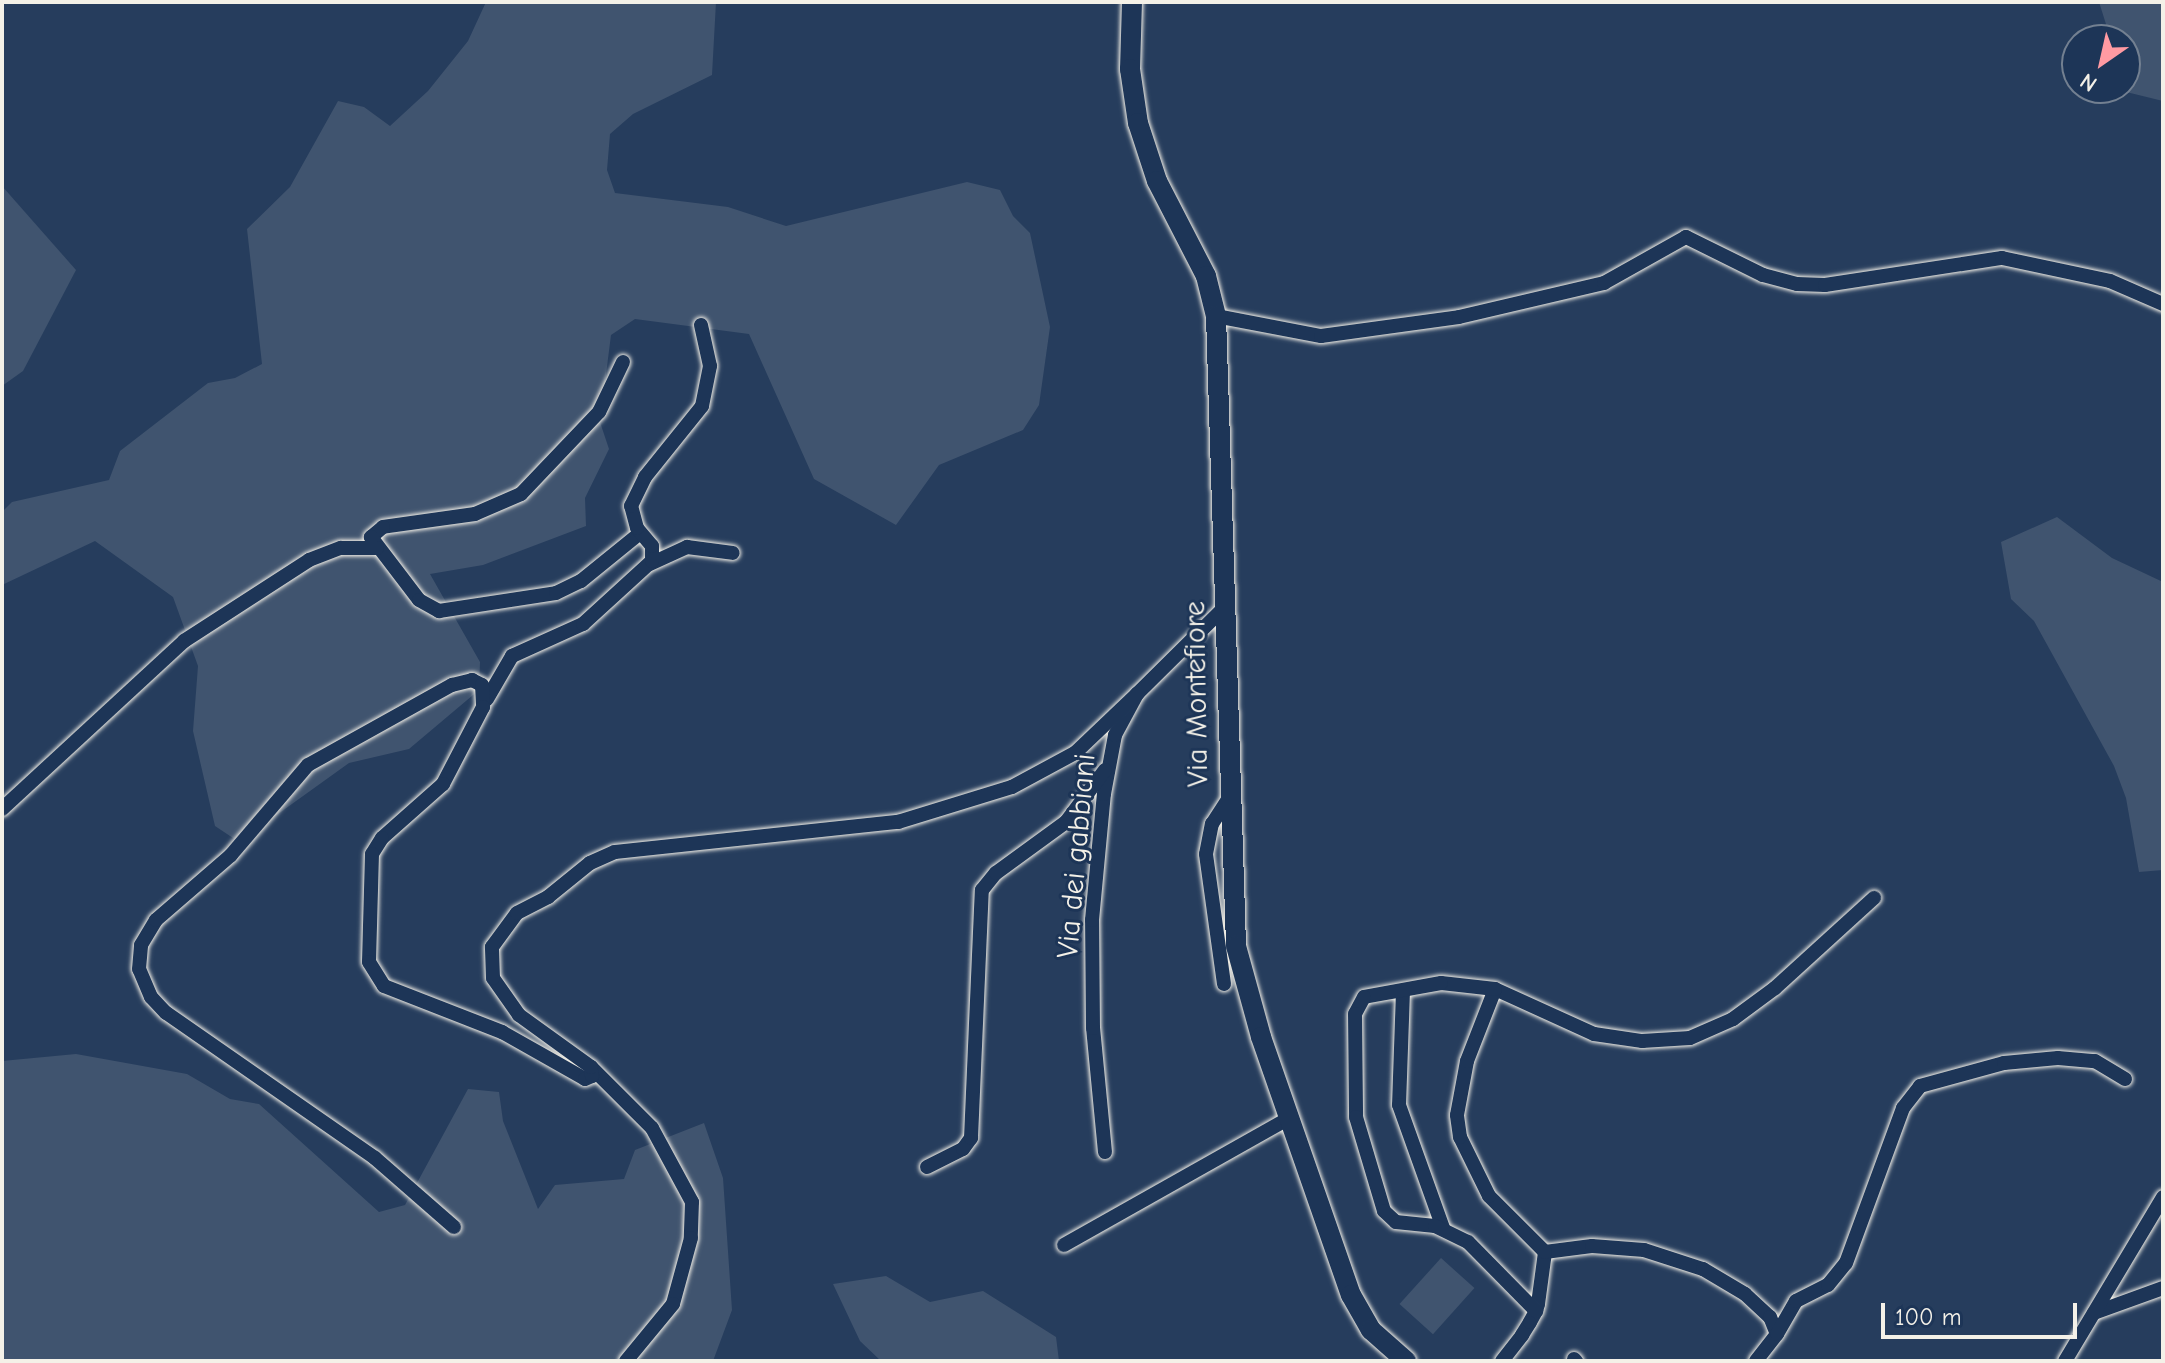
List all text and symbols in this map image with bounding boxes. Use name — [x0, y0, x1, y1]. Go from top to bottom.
north arrow — [2061, 24, 2141, 104]
text: N — [2075, 67, 2102, 97]
street label: Via Montefiore — [1177, 601, 1217, 787]
street label: Via dei gabbiani — [1050, 752, 1104, 960]
scale bar — [1885, 1287, 2081, 1337]
text: 100 m — [1895, 1303, 1962, 1331]

